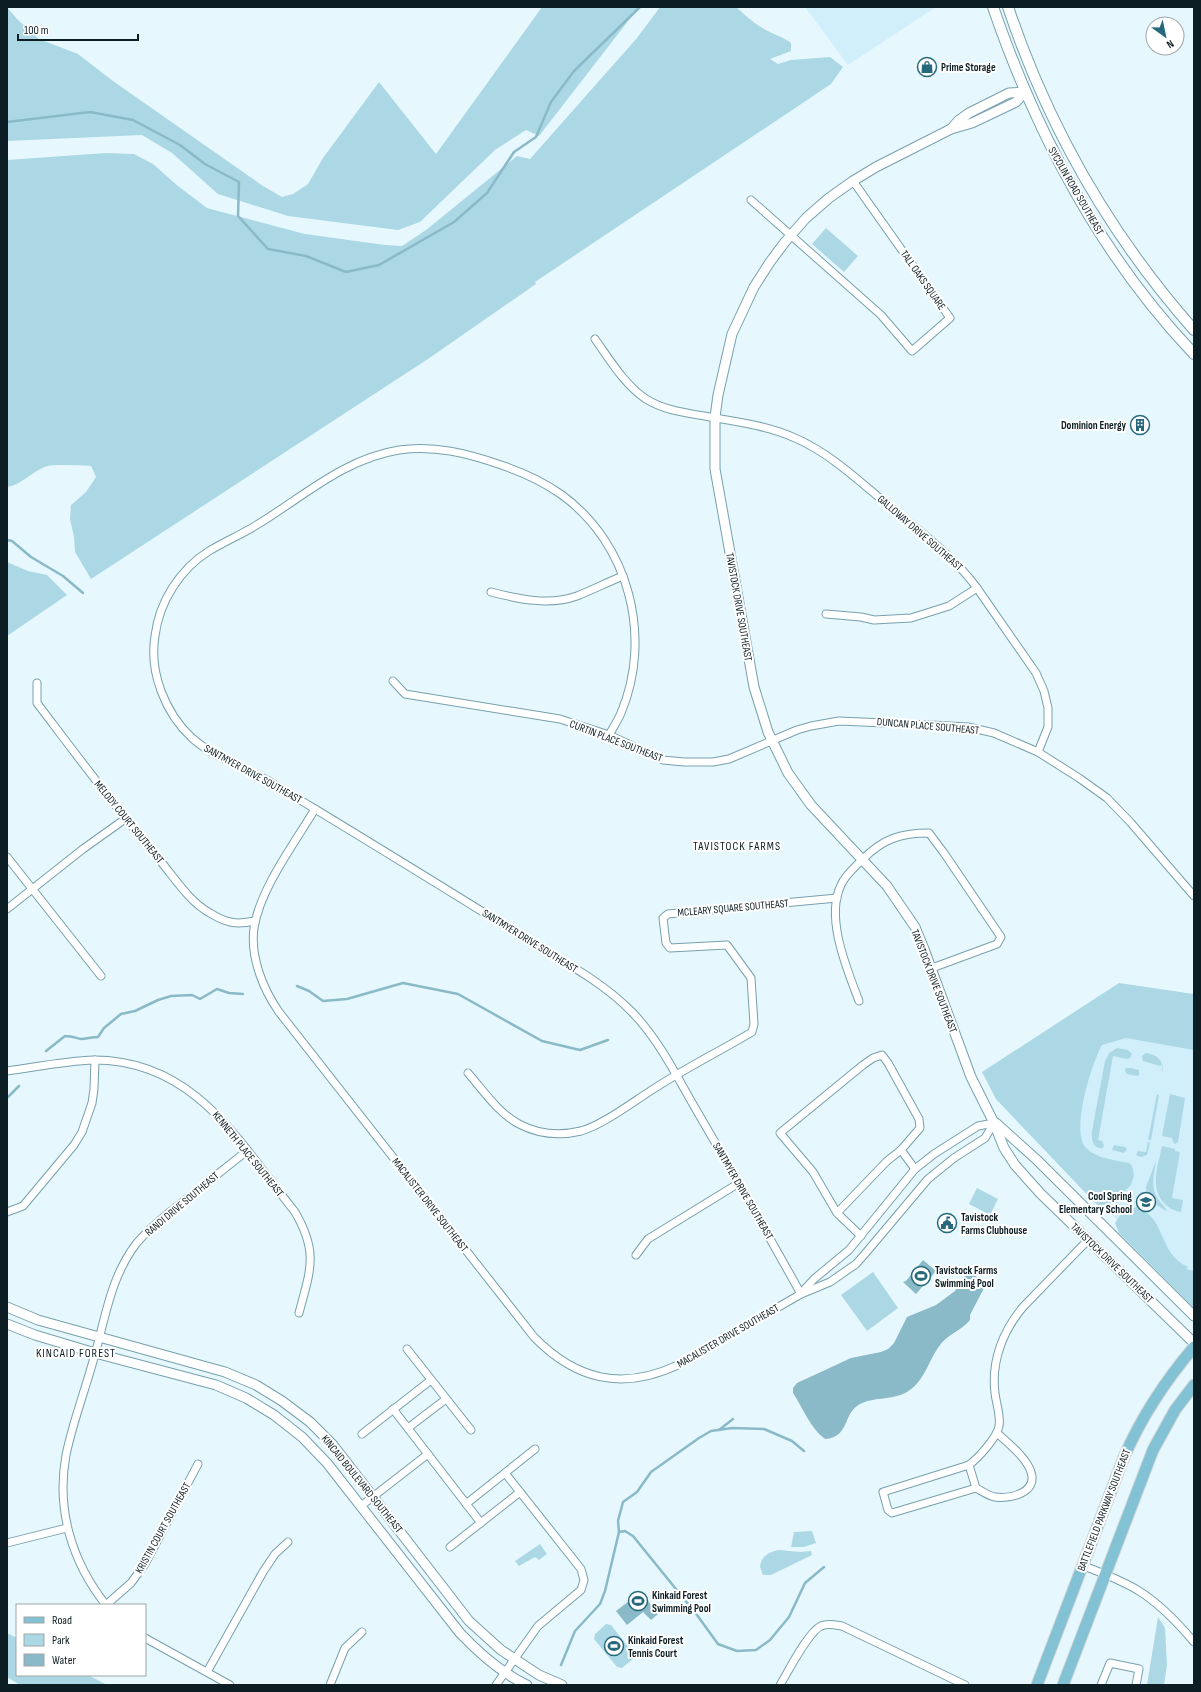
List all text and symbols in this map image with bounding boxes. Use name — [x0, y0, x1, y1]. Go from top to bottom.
scale bar — [18, 16, 138, 42]
north arrow — [1145, 16, 1185, 56]
text: 100 m — [24, 23, 49, 38]
text: N — [1164, 37, 1176, 51]
shop icon: Prime Storage — [916, 56, 938, 78]
place label: Prime Storage — [941, 61, 996, 74]
street label: SYCOLIN ROAD SOUTHEAST — [1045, 145, 1107, 238]
street label: TALL OAKS SQUARE — [898, 248, 948, 312]
building icon: Dominion Energy — [1129, 414, 1151, 436]
place label: Dominion Energy — [1061, 419, 1126, 432]
street label: GALLOWAY DRIVE SOUTHEAST — [875, 492, 966, 574]
street label: TAVISTOCK DRIVE SOUTHEAST — [723, 552, 755, 663]
street label: DUNCAN PLACE SOUTHEAST — [876, 715, 980, 737]
street label: CURTIN PLACE SOUTHEAST — [568, 717, 665, 765]
street label: SANTMYER DRIVE SOUTHEAST — [202, 742, 305, 807]
street label: MELODY COURT SOUTHEAST — [92, 778, 167, 867]
district label: TAVISTOCK FARMS — [693, 839, 781, 854]
street label: MCLEARY SQUARE SOUTHEAST — [677, 897, 790, 919]
street label: SANTMYER DRIVE SOUTHEAST — [480, 906, 580, 976]
street label: TAVISTOCK DRIVE SOUTHEAST — [908, 927, 960, 1035]
street label: KENNETH PLACE SOUTHEAST — [210, 1109, 287, 1200]
street label: SANTMYER DRIVE SOUTHEAST — [710, 1140, 776, 1242]
street label: MACALISTER DRIVE SOUTHEAST — [389, 1155, 471, 1255]
street label: RANDI DRIVE SOUTHEAST — [142, 1169, 222, 1239]
place label: Cool Spring Elementary School — [1059, 1190, 1132, 1216]
school or university icon: Cool Spring Elementary School — [1135, 1191, 1157, 1213]
place label: Tavistock Farms Clubhouse — [961, 1211, 1028, 1237]
public building icon: Tavistock Farms Clubhouse — [936, 1212, 958, 1234]
street label: TAVISTOCK DRIVE SOUTHEAST — [1068, 1220, 1156, 1306]
place label: Tavistock Farms Swimming Pool — [935, 1264, 998, 1290]
sports icon: Tavistock Farms Swimming Pool — [910, 1265, 932, 1287]
street label: MACALISTER DRIVE SOUTHEAST — [675, 1301, 782, 1371]
district label: KINCAID FOREST — [36, 1346, 116, 1361]
street label: KINCAID BOULEVARD SOUTHEAST — [319, 1432, 406, 1536]
street label: BATTLEFIELD PARKWAY SOUTHEAST — [1075, 1447, 1133, 1573]
street label: KRISTIN COURT SOUTHEAST — [133, 1480, 194, 1576]
place label: Kinkaid Forest Swimming Pool — [652, 1589, 711, 1615]
sports icon: Kinkaid Forest Swimming Pool — [627, 1590, 649, 1612]
legend — [16, 1604, 146, 1676]
text: Road — [52, 1613, 72, 1628]
text: Park — [52, 1633, 70, 1648]
place label: Kinkaid Forest Tennis Court — [628, 1634, 684, 1660]
sports icon: Kinkaid Forest Tennis Court — [603, 1635, 625, 1657]
text: Water — [52, 1653, 76, 1668]

